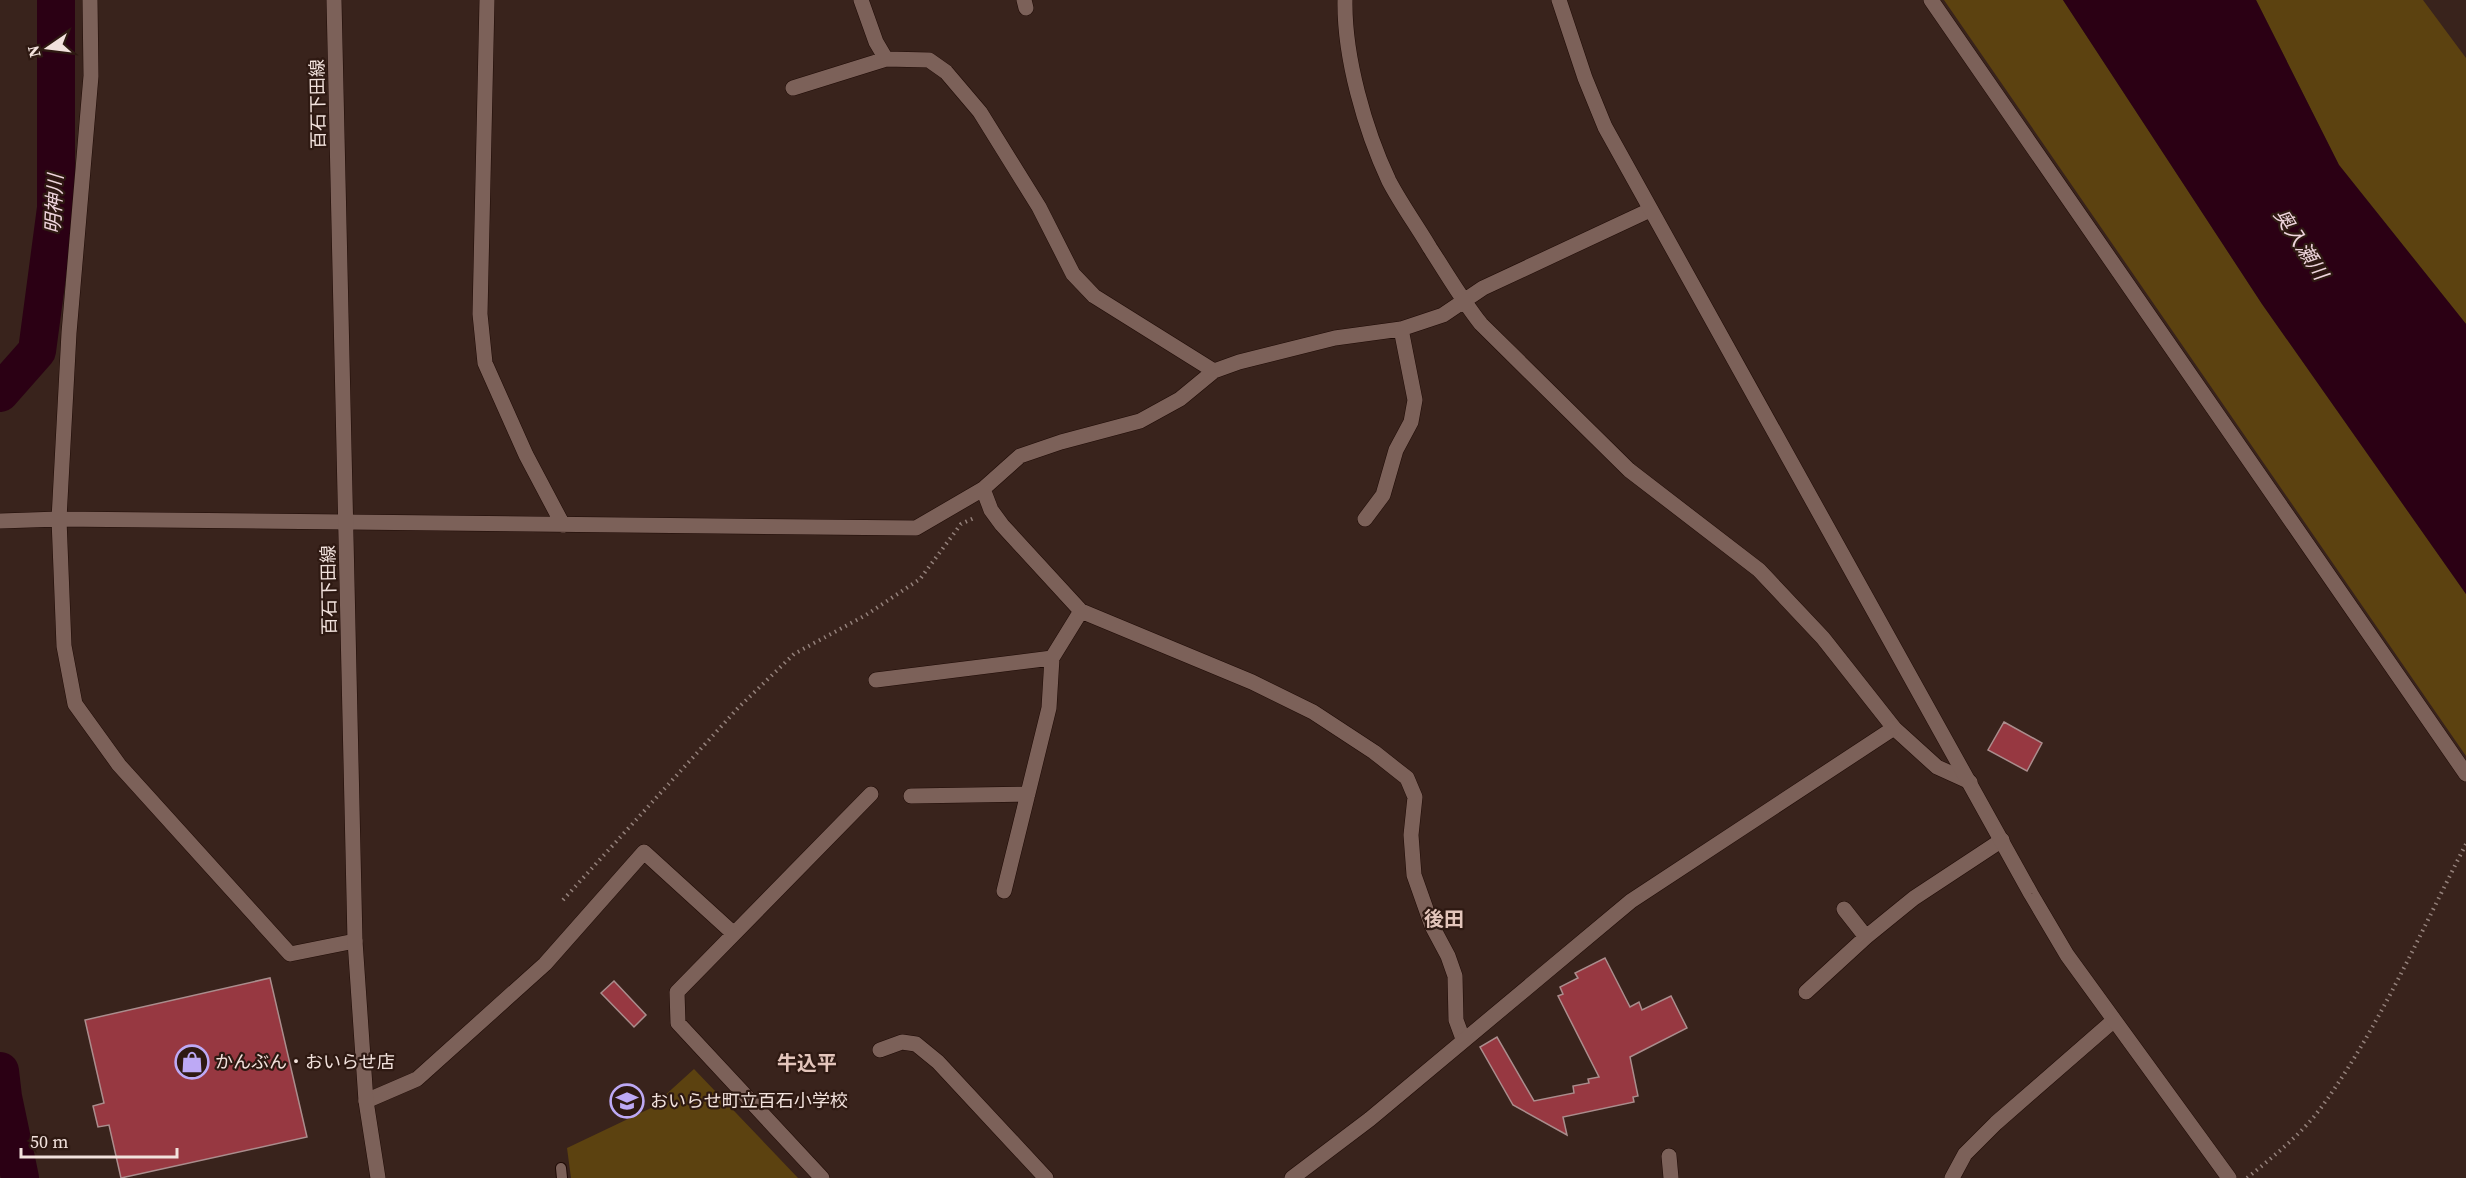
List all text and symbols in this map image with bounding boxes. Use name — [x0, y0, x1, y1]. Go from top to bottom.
north arrow — [18, 18, 78, 78]
text: N — [21, 43, 46, 60]
street label: 百石下田線 — [304, 59, 331, 149]
water label: 明神川 — [38, 171, 70, 235]
water label: 奥入瀬川 — [2267, 203, 2336, 287]
street label: 百石下田線 — [315, 545, 342, 635]
district label: 後田 — [1424, 905, 1464, 933]
shop icon: かんぶん・おいらせ店 — [174, 1044, 210, 1080]
place label: かんぶん・おいらせ店 — [215, 1049, 395, 1074]
district label: 牛込平 — [777, 1049, 837, 1077]
school or university icon: おいらせ町立百石小学校 — [609, 1083, 645, 1119]
place label: おいらせ町立百石小学校 — [650, 1088, 848, 1113]
scale bar — [21, 1121, 177, 1159]
text: 50 m — [30, 1129, 68, 1154]

